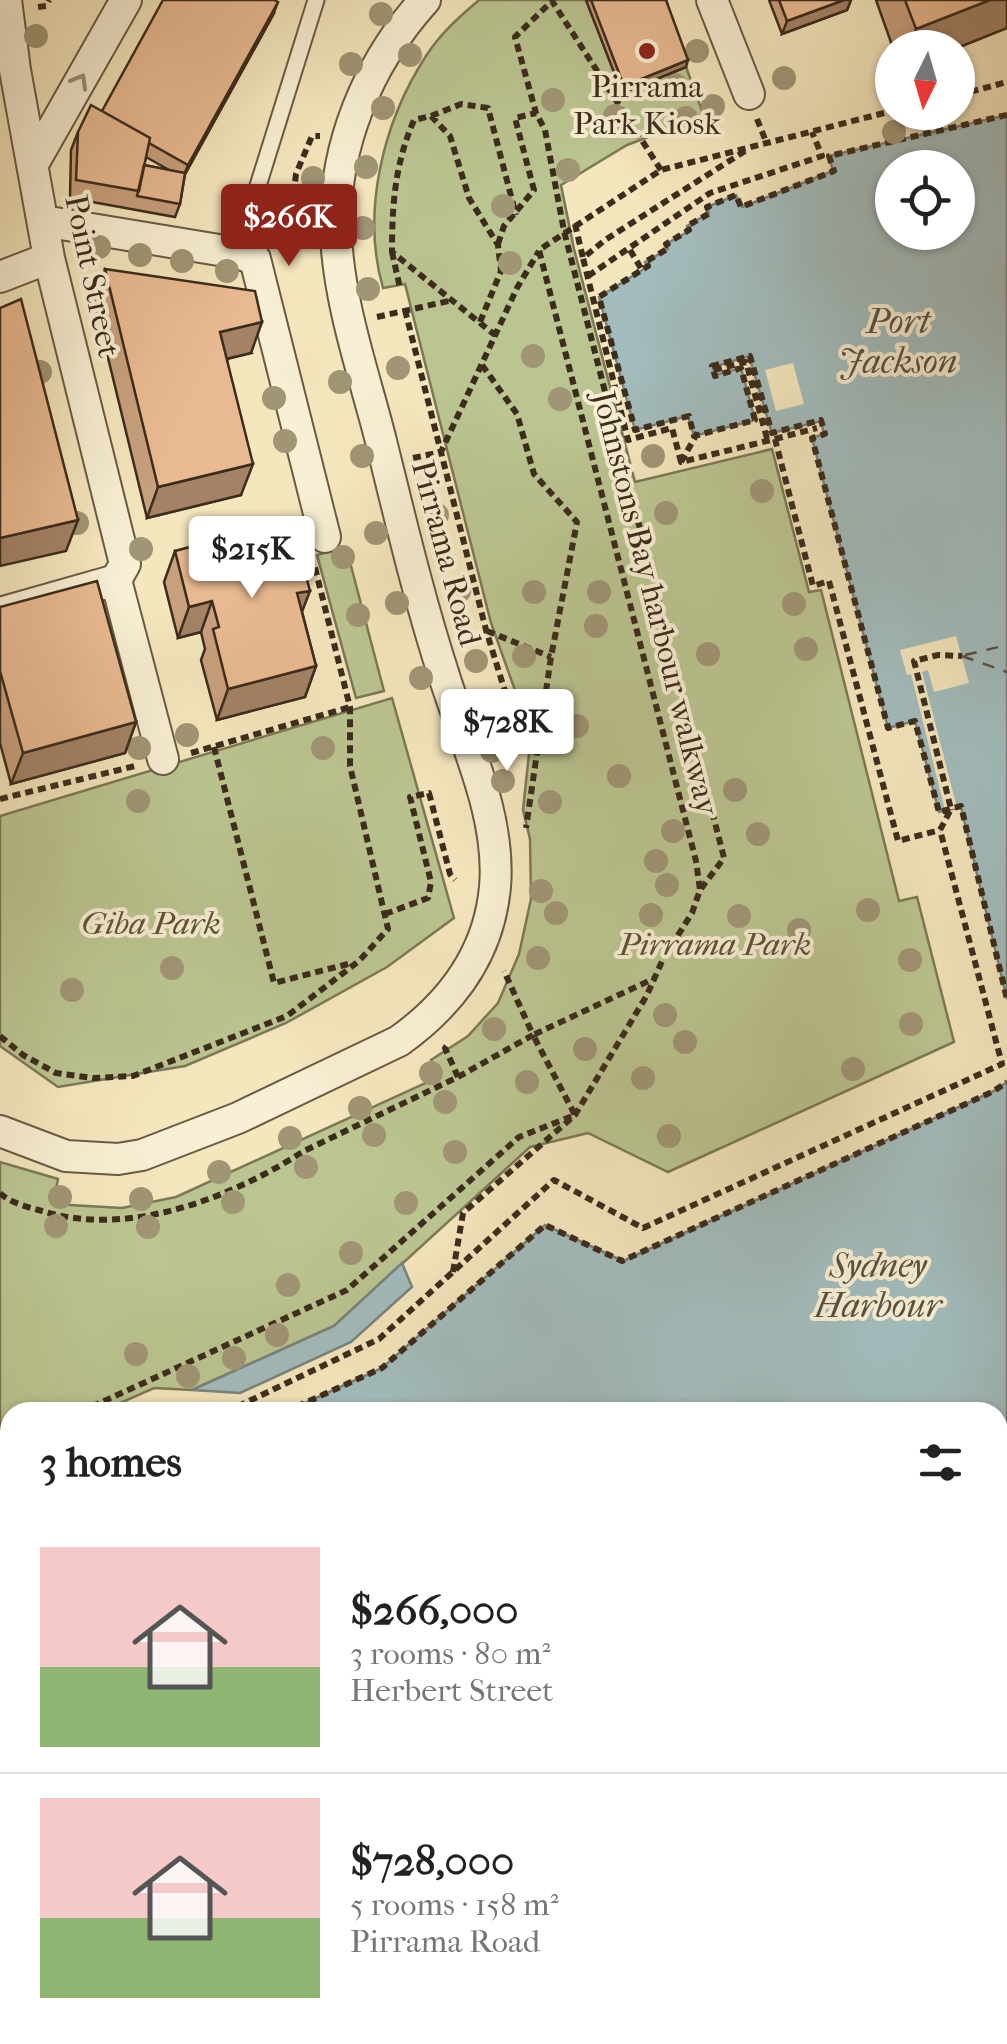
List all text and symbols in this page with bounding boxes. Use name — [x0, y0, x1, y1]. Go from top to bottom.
north arrow — [875, 30, 975, 130]
map controls — [875, 30, 975, 250]
marker: Pirrama Park Kiosk — [636, 40, 658, 62]
place label: Pirrama Park Kiosk — [573, 68, 721, 142]
one-way arrow — [68, 74, 87, 92]
button: locate — [875, 150, 975, 250]
pin: $266K — [219, 184, 359, 269]
street label: Point Street — [57, 191, 128, 361]
text: $266K — [243, 198, 335, 235]
water label: Port Jackson — [839, 301, 957, 382]
street label: Johnstons Bay harbour walkway — [584, 384, 726, 820]
street label: Pirrama Road — [404, 456, 489, 650]
pin: $215K — [182, 516, 322, 601]
text: $215K — [211, 530, 293, 567]
pin: $728K — [437, 689, 577, 774]
text: $728K — [463, 703, 551, 740]
park label: Giba Park — [81, 905, 221, 942]
park label: Pirrama Park — [617, 926, 811, 963]
water label: Sydney Harbour — [813, 1245, 944, 1326]
icon: filters — [913, 1435, 968, 1490]
text: 3 homes — [40, 1438, 182, 1487]
text: $266,000 — [350, 1586, 518, 1635]
icon: home — [120, 1587, 240, 1707]
text: 3 rooms · 80 m² — [350, 1635, 551, 1672]
text: Herbert Street — [350, 1672, 553, 1709]
text: $728,000 — [350, 1837, 514, 1886]
icon: home — [120, 1838, 240, 1958]
text: 5 rooms · 158 m² — [350, 1886, 559, 1923]
text: Pirrama Road — [350, 1923, 540, 1960]

